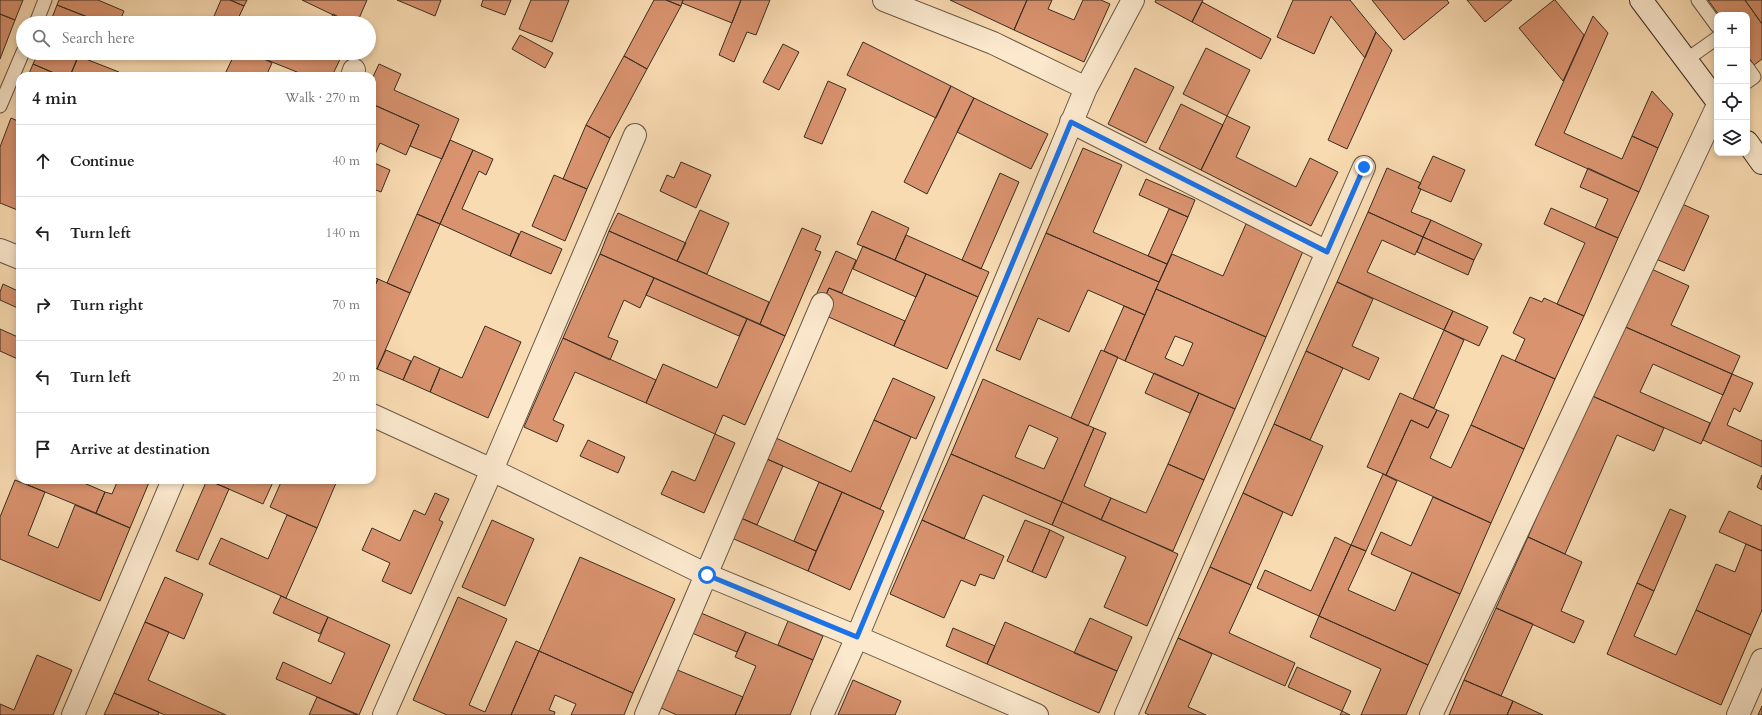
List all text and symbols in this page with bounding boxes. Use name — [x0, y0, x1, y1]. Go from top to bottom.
map controls — [1714, 12, 1750, 156]
button: + — [1714, 12, 1750, 48]
search box — [16, 16, 376, 60]
icon: search — [30, 27, 52, 49]
text: Search here — [62, 28, 135, 48]
button: − — [1714, 48, 1750, 84]
button: locate — [1714, 84, 1750, 120]
text: 4 min — [32, 87, 77, 110]
text: Walk · 270 m — [285, 89, 360, 107]
button: layers — [1714, 120, 1750, 156]
icon: ahead — [32, 150, 54, 172]
text: Continue — [70, 151, 135, 171]
text: 40 m — [332, 152, 360, 170]
route end — [1355, 158, 1373, 176]
icon: left — [32, 222, 54, 244]
text: Turn left — [70, 223, 131, 243]
text: 140 m — [326, 224, 360, 242]
icon: right — [32, 294, 54, 316]
text: Turn right — [70, 295, 143, 315]
text: 70 m — [332, 296, 360, 314]
icon: left — [32, 366, 54, 388]
text: Turn left — [70, 367, 131, 387]
text: 20 m — [332, 368, 360, 386]
icon: arrive — [32, 438, 54, 460]
text: Arrive at destination — [70, 439, 210, 459]
route start — [698, 566, 716, 584]

